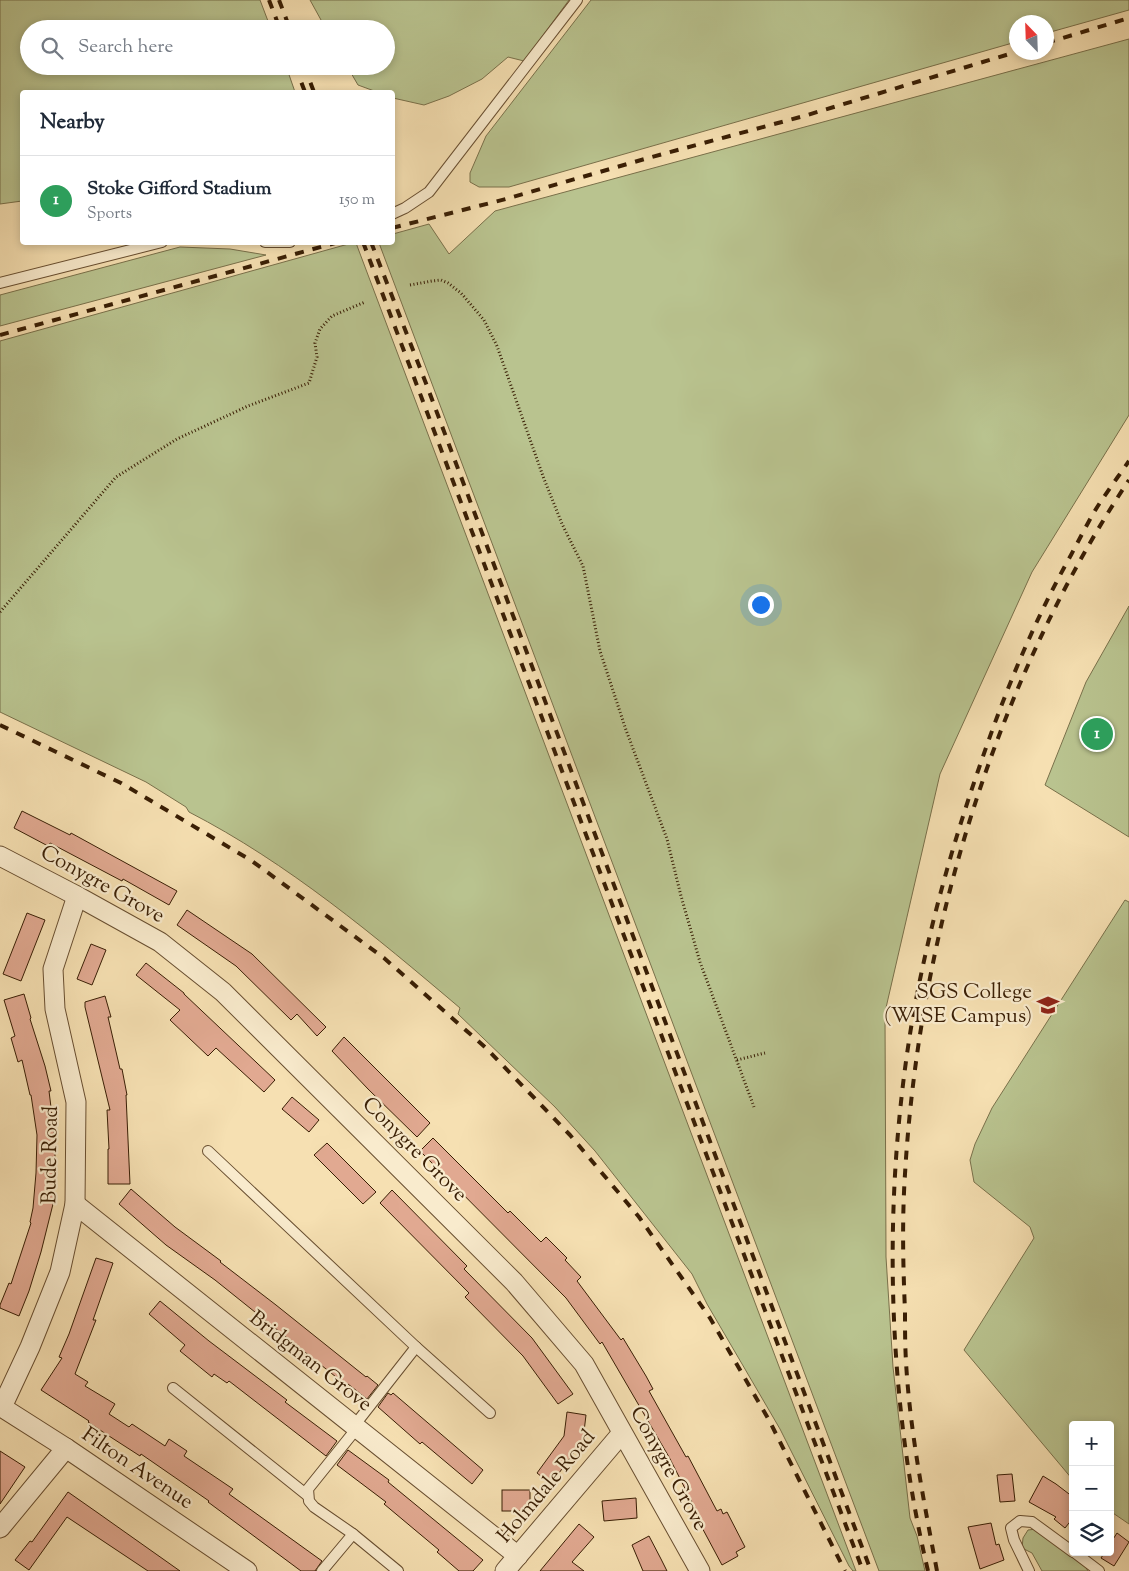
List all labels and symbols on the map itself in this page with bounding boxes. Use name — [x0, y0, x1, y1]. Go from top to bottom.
north arrow — [1009, 15, 1054, 60]
your location — [748, 592, 774, 618]
pin: 1 — [1081, 715, 1113, 753]
street label: Conygre Grove — [34, 838, 170, 932]
place label: SGS College (WISE Campus) — [884, 978, 1032, 1032]
school or university icon: SGS College (WISE Campus) — [1035, 992, 1061, 1018]
street label: Conygre Grove — [355, 1091, 473, 1209]
street label: Bude Road — [35, 1105, 67, 1204]
street label: Bridgman Grove — [242, 1304, 378, 1420]
street label: Conygre Grove — [621, 1401, 715, 1537]
street label: Filton Avenue — [75, 1421, 199, 1517]
street label: Holmdale Road — [491, 1424, 603, 1550]

